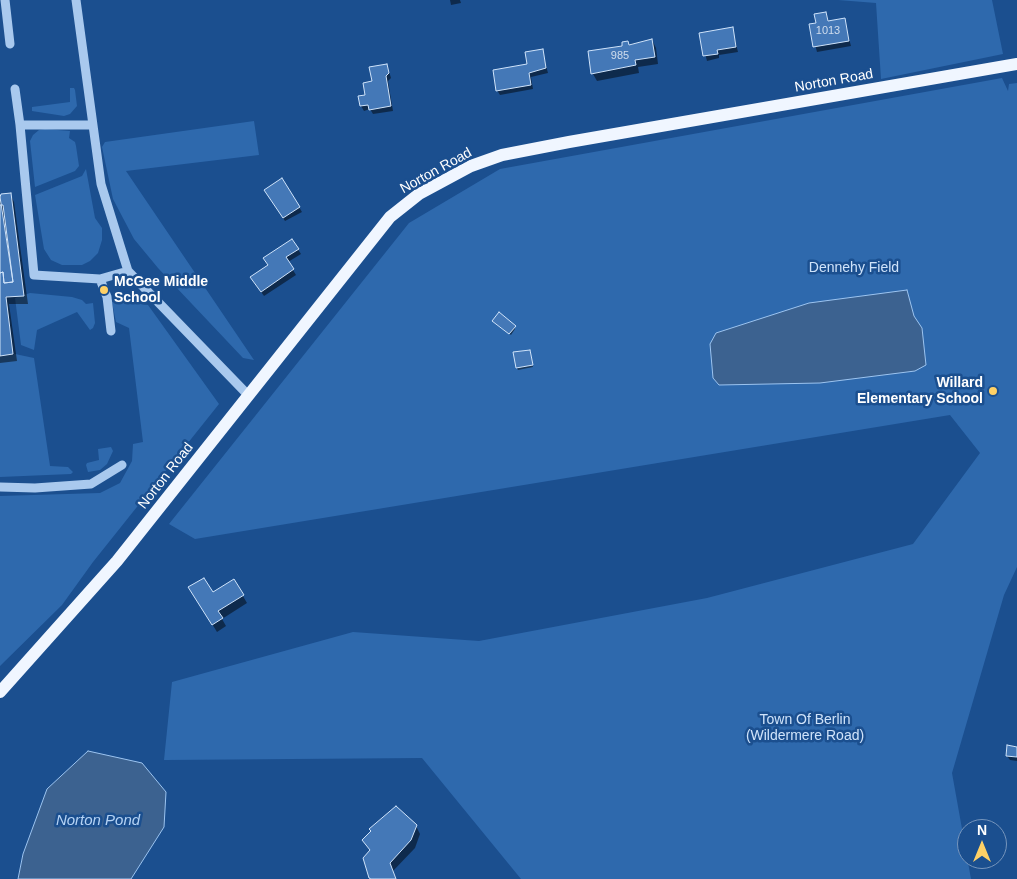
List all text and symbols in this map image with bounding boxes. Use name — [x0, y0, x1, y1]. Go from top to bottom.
house number: 1013 — [816, 24, 840, 38]
house number: 985 — [611, 49, 629, 63]
street label: Norton Road — [793, 66, 875, 96]
street label: Norton Road — [397, 144, 475, 198]
park label: Dennehy Field — [809, 260, 899, 276]
place label: McGee Middle School — [114, 274, 208, 306]
marker: McGee Middle School — [98, 284, 110, 296]
place label: Willard Elementary School — [857, 375, 983, 408]
marker: Willard Elementary School — [987, 385, 999, 397]
street label: Norton Road — [135, 440, 197, 512]
park label: Town Of Berlin (Wildermere Road) — [746, 712, 864, 744]
water label: Norton Pond — [56, 812, 140, 830]
north arrow — [957, 819, 1007, 869]
text: N — [977, 822, 987, 838]

